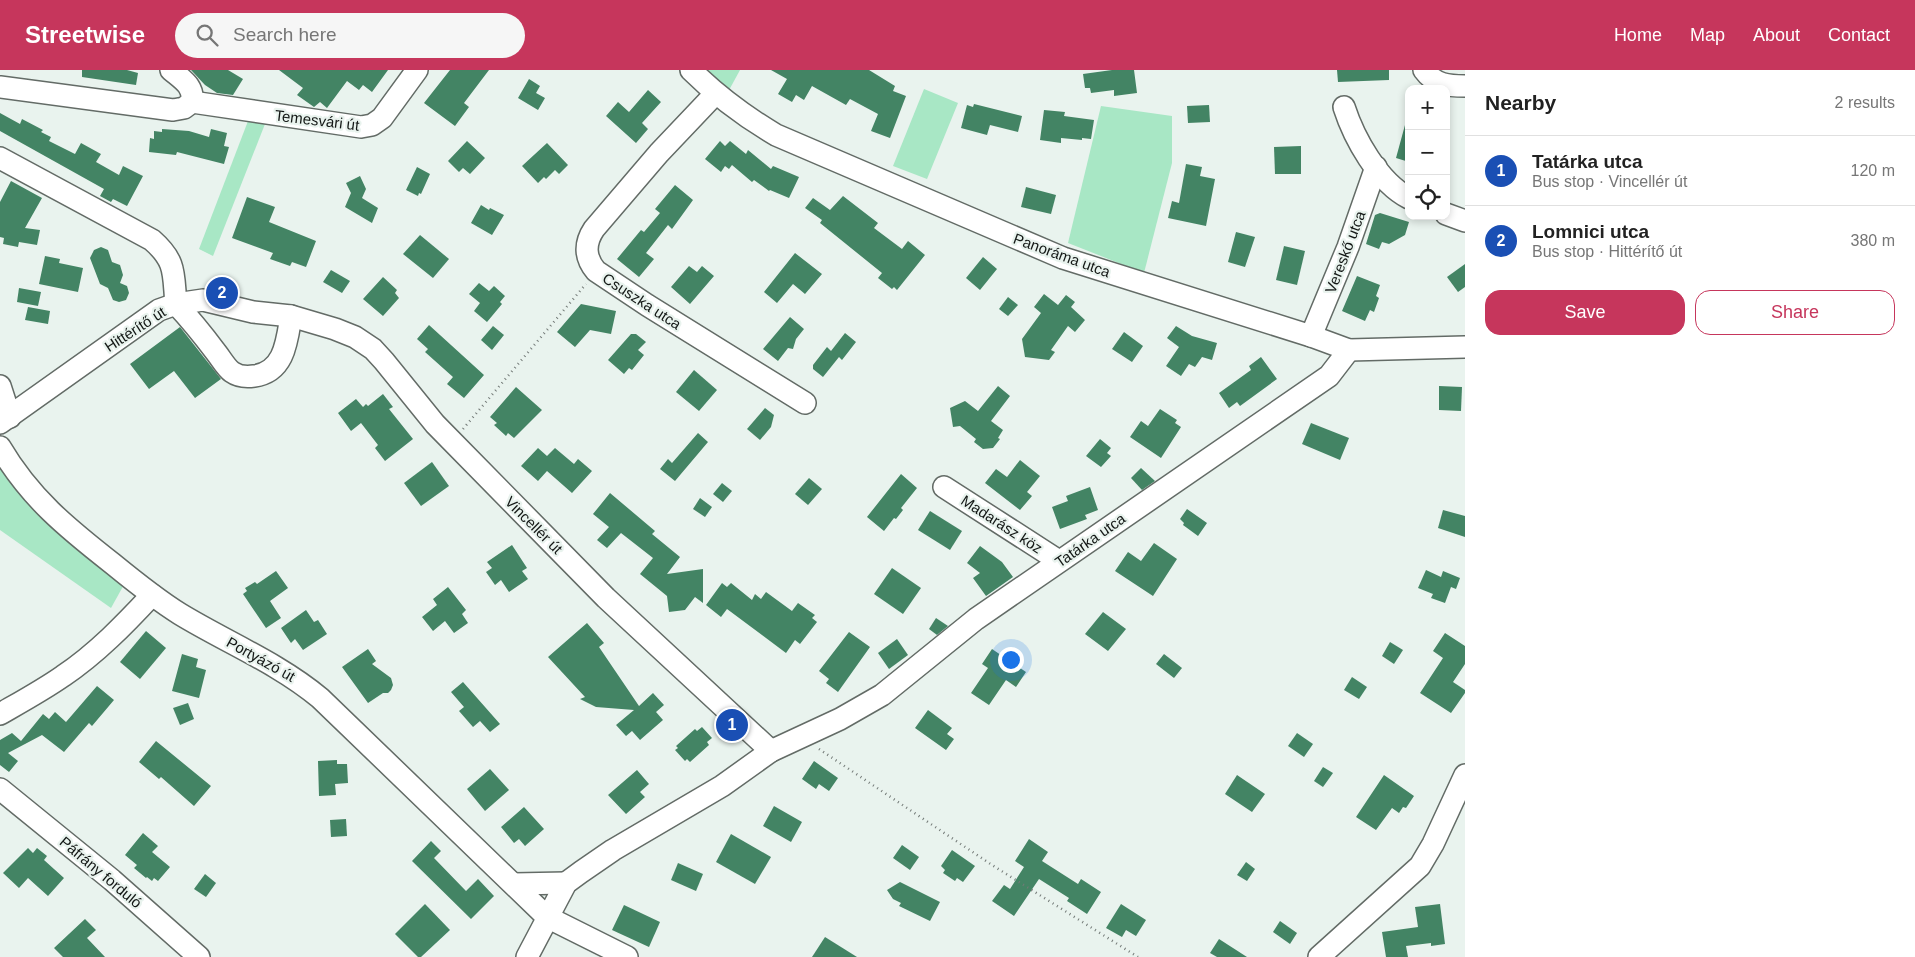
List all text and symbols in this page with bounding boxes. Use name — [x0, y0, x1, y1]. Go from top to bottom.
search box — [175, 13, 525, 58]
text: Streetwise — [25, 21, 145, 48]
icon: search — [193, 21, 221, 49]
text: Search here — [233, 24, 337, 45]
text: Home — [1614, 25, 1662, 45]
text: Map — [1690, 25, 1725, 45]
text: About — [1753, 25, 1800, 45]
text: Contact — [1828, 25, 1890, 45]
map controls — [1405, 85, 1450, 220]
button: + — [1405, 85, 1450, 130]
text: Nearby — [1485, 91, 1556, 114]
text: 2 results — [1835, 94, 1895, 111]
street label: Temesvári út — [274, 106, 361, 134]
button: − — [1405, 130, 1450, 175]
text: Tatárka utca — [1532, 151, 1643, 172]
text: 1 — [1497, 162, 1505, 179]
text: 120 m — [1851, 162, 1895, 179]
text: Bus stop · Vincellér út — [1532, 173, 1687, 190]
button: locate — [1405, 175, 1450, 220]
street label: Vereskő utca — [1322, 208, 1369, 296]
text: Lomnici utca — [1532, 221, 1649, 242]
street label: Panoráma utca — [1011, 230, 1113, 281]
text: 2 — [1497, 232, 1505, 249]
text: 380 m — [1851, 232, 1895, 249]
text: Bus stop · Hittérítő út — [1532, 243, 1682, 260]
street label: Csuszka utca — [600, 269, 685, 333]
pin: 2 — [206, 274, 238, 312]
button: Save — [1485, 290, 1685, 335]
button: Share — [1695, 290, 1895, 335]
street label: Hittérítő út — [101, 303, 169, 355]
street label: Madarász köz — [958, 491, 1046, 557]
street label: Vincellér út — [502, 493, 567, 558]
street label: Tatárka utca — [1052, 509, 1129, 570]
street label: Portyázó út — [224, 633, 299, 685]
your location — [998, 647, 1024, 673]
pin: 1 — [716, 706, 748, 744]
street label: Páfrány forduló — [57, 833, 145, 911]

